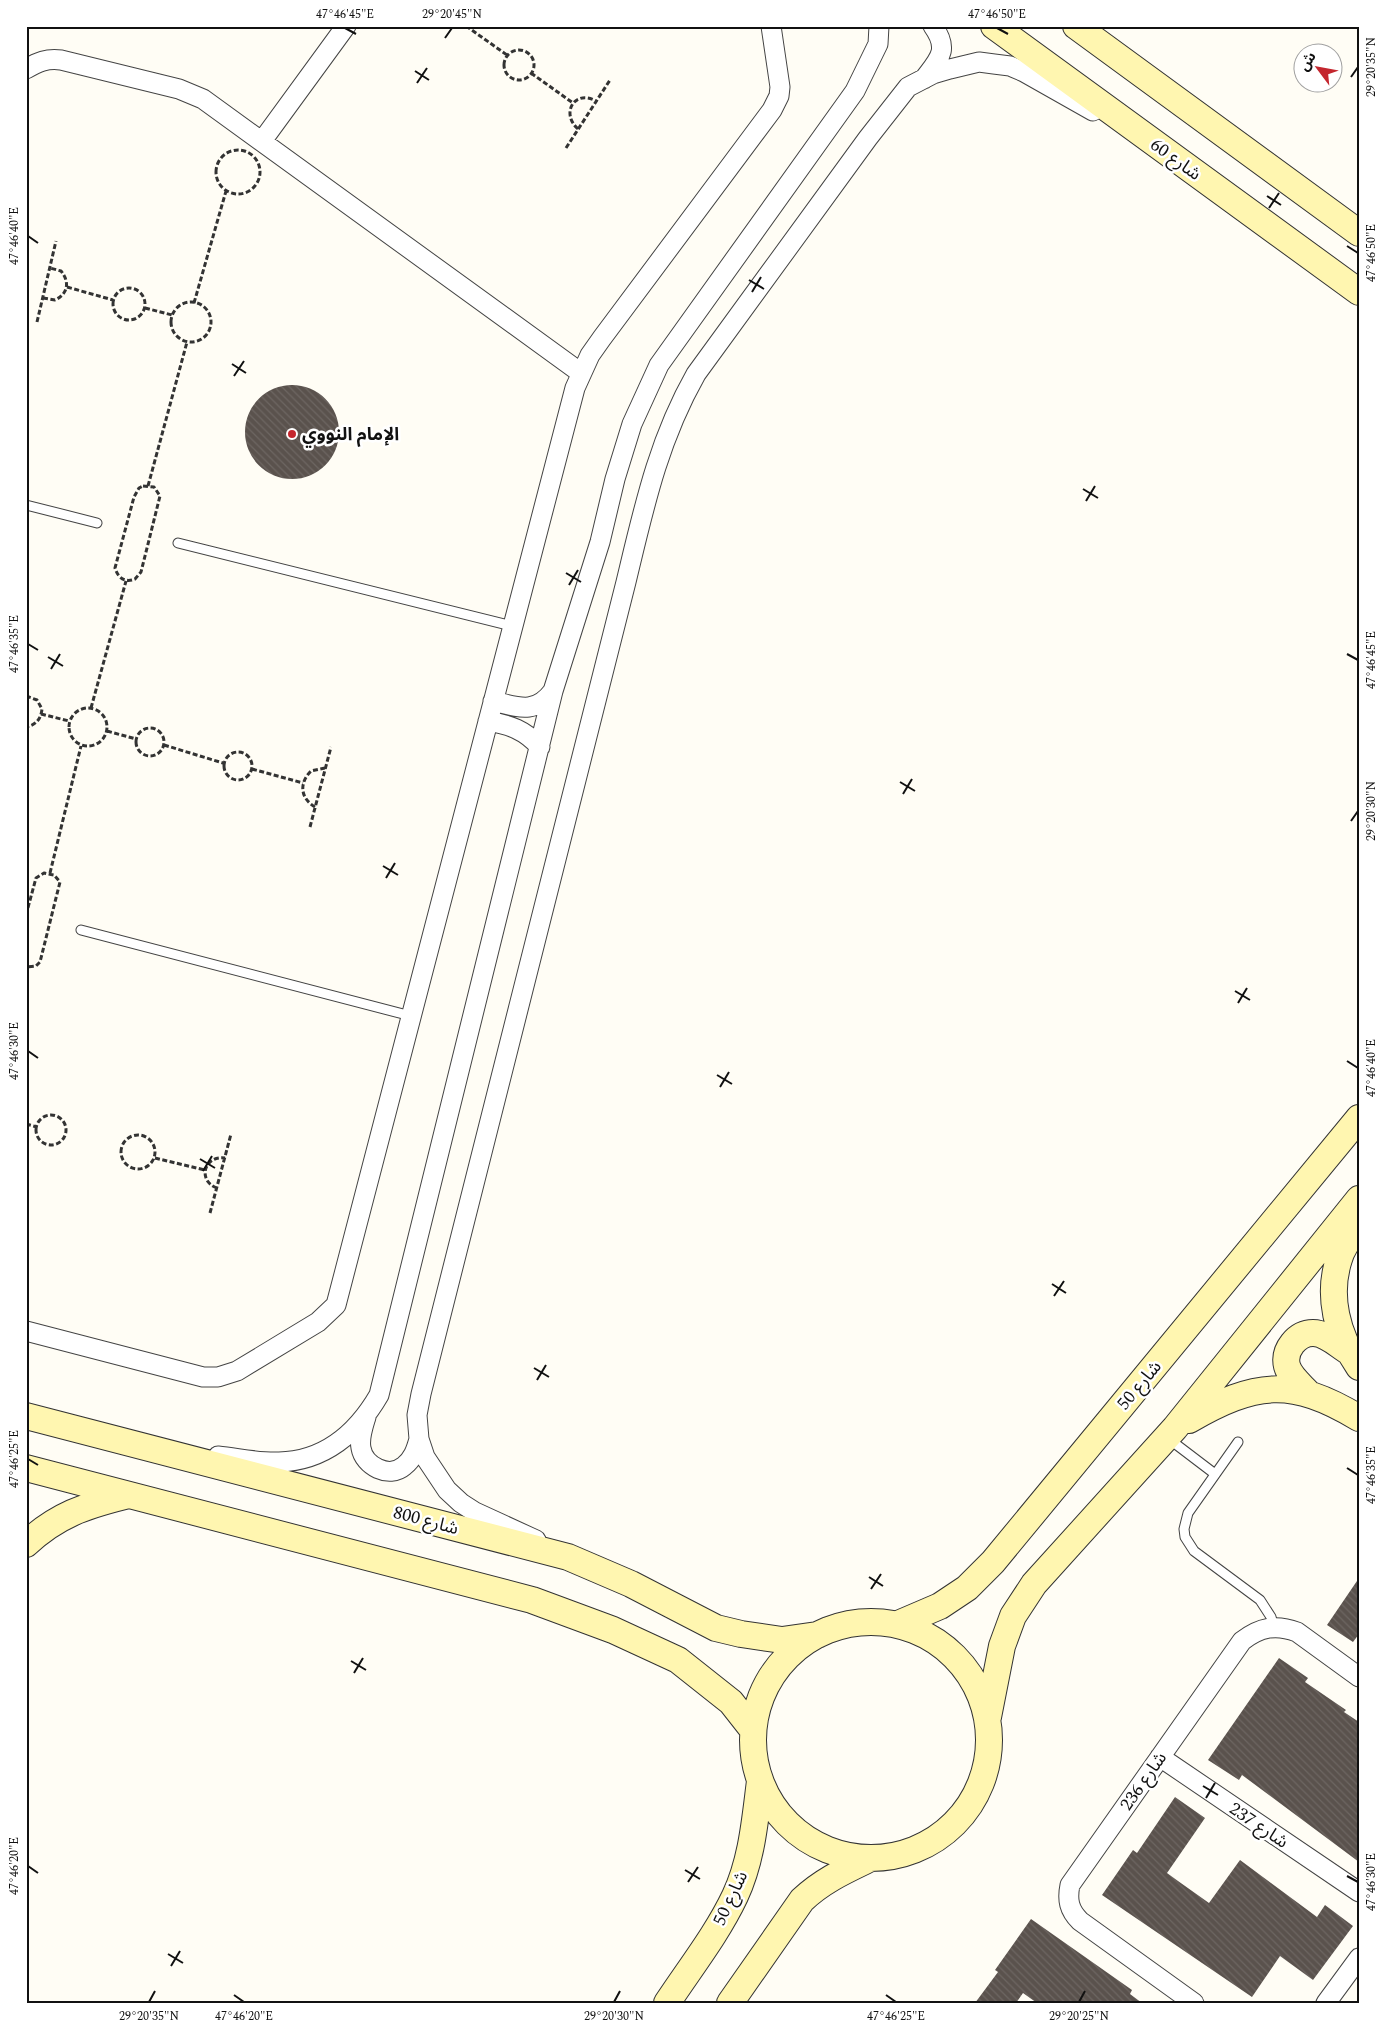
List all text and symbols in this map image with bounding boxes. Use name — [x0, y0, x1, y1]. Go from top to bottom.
text: 47°46'45"E — [316, 5, 374, 24]
text: 29°20'45"N — [422, 5, 482, 24]
text: 47°46'50"E — [968, 5, 1026, 24]
text: 29°20'35"N — [1362, 37, 1381, 97]
north arrow — [1292, 42, 1342, 92]
text: ش — [1293, 48, 1321, 75]
street label: شارع 60 — [1144, 132, 1207, 187]
text: 47°46'40"E — [5, 207, 24, 265]
text: 47°46'50"E — [1362, 224, 1381, 282]
place label: الإمام النووي — [302, 421, 399, 448]
marker: الإمام النووي — [286, 428, 298, 440]
text: 47°46'35"E — [5, 615, 24, 673]
text: 47°46'45"E — [1362, 631, 1381, 689]
text: 29°20'30"N — [1362, 781, 1381, 841]
text: 47°46'30"E — [5, 1022, 24, 1080]
text: 47°46'40"E — [1362, 1039, 1381, 1097]
street label: شارع 50 — [1111, 1355, 1168, 1416]
text: 47°46'25"E — [5, 1430, 24, 1488]
text: 47°46'35"E — [1362, 1446, 1381, 1504]
street label: شارع 800 — [390, 1499, 462, 1542]
street label: شارع 236 — [1113, 1746, 1174, 1816]
street label: شارع 237 — [1224, 1796, 1294, 1855]
text: 47°46'20"E — [5, 1837, 24, 1895]
text: 47°46'30"E — [1362, 1853, 1381, 1911]
street label: شارع 50 — [706, 1866, 755, 1930]
text: 29°20'35"N — [119, 2007, 179, 2026]
text: 47°46'20"E — [215, 2007, 273, 2026]
text: 29°20'30"N — [584, 2007, 644, 2026]
text: 47°46'25"E — [867, 2007, 925, 2026]
text: 29°20'25"N — [1049, 2007, 1109, 2026]

